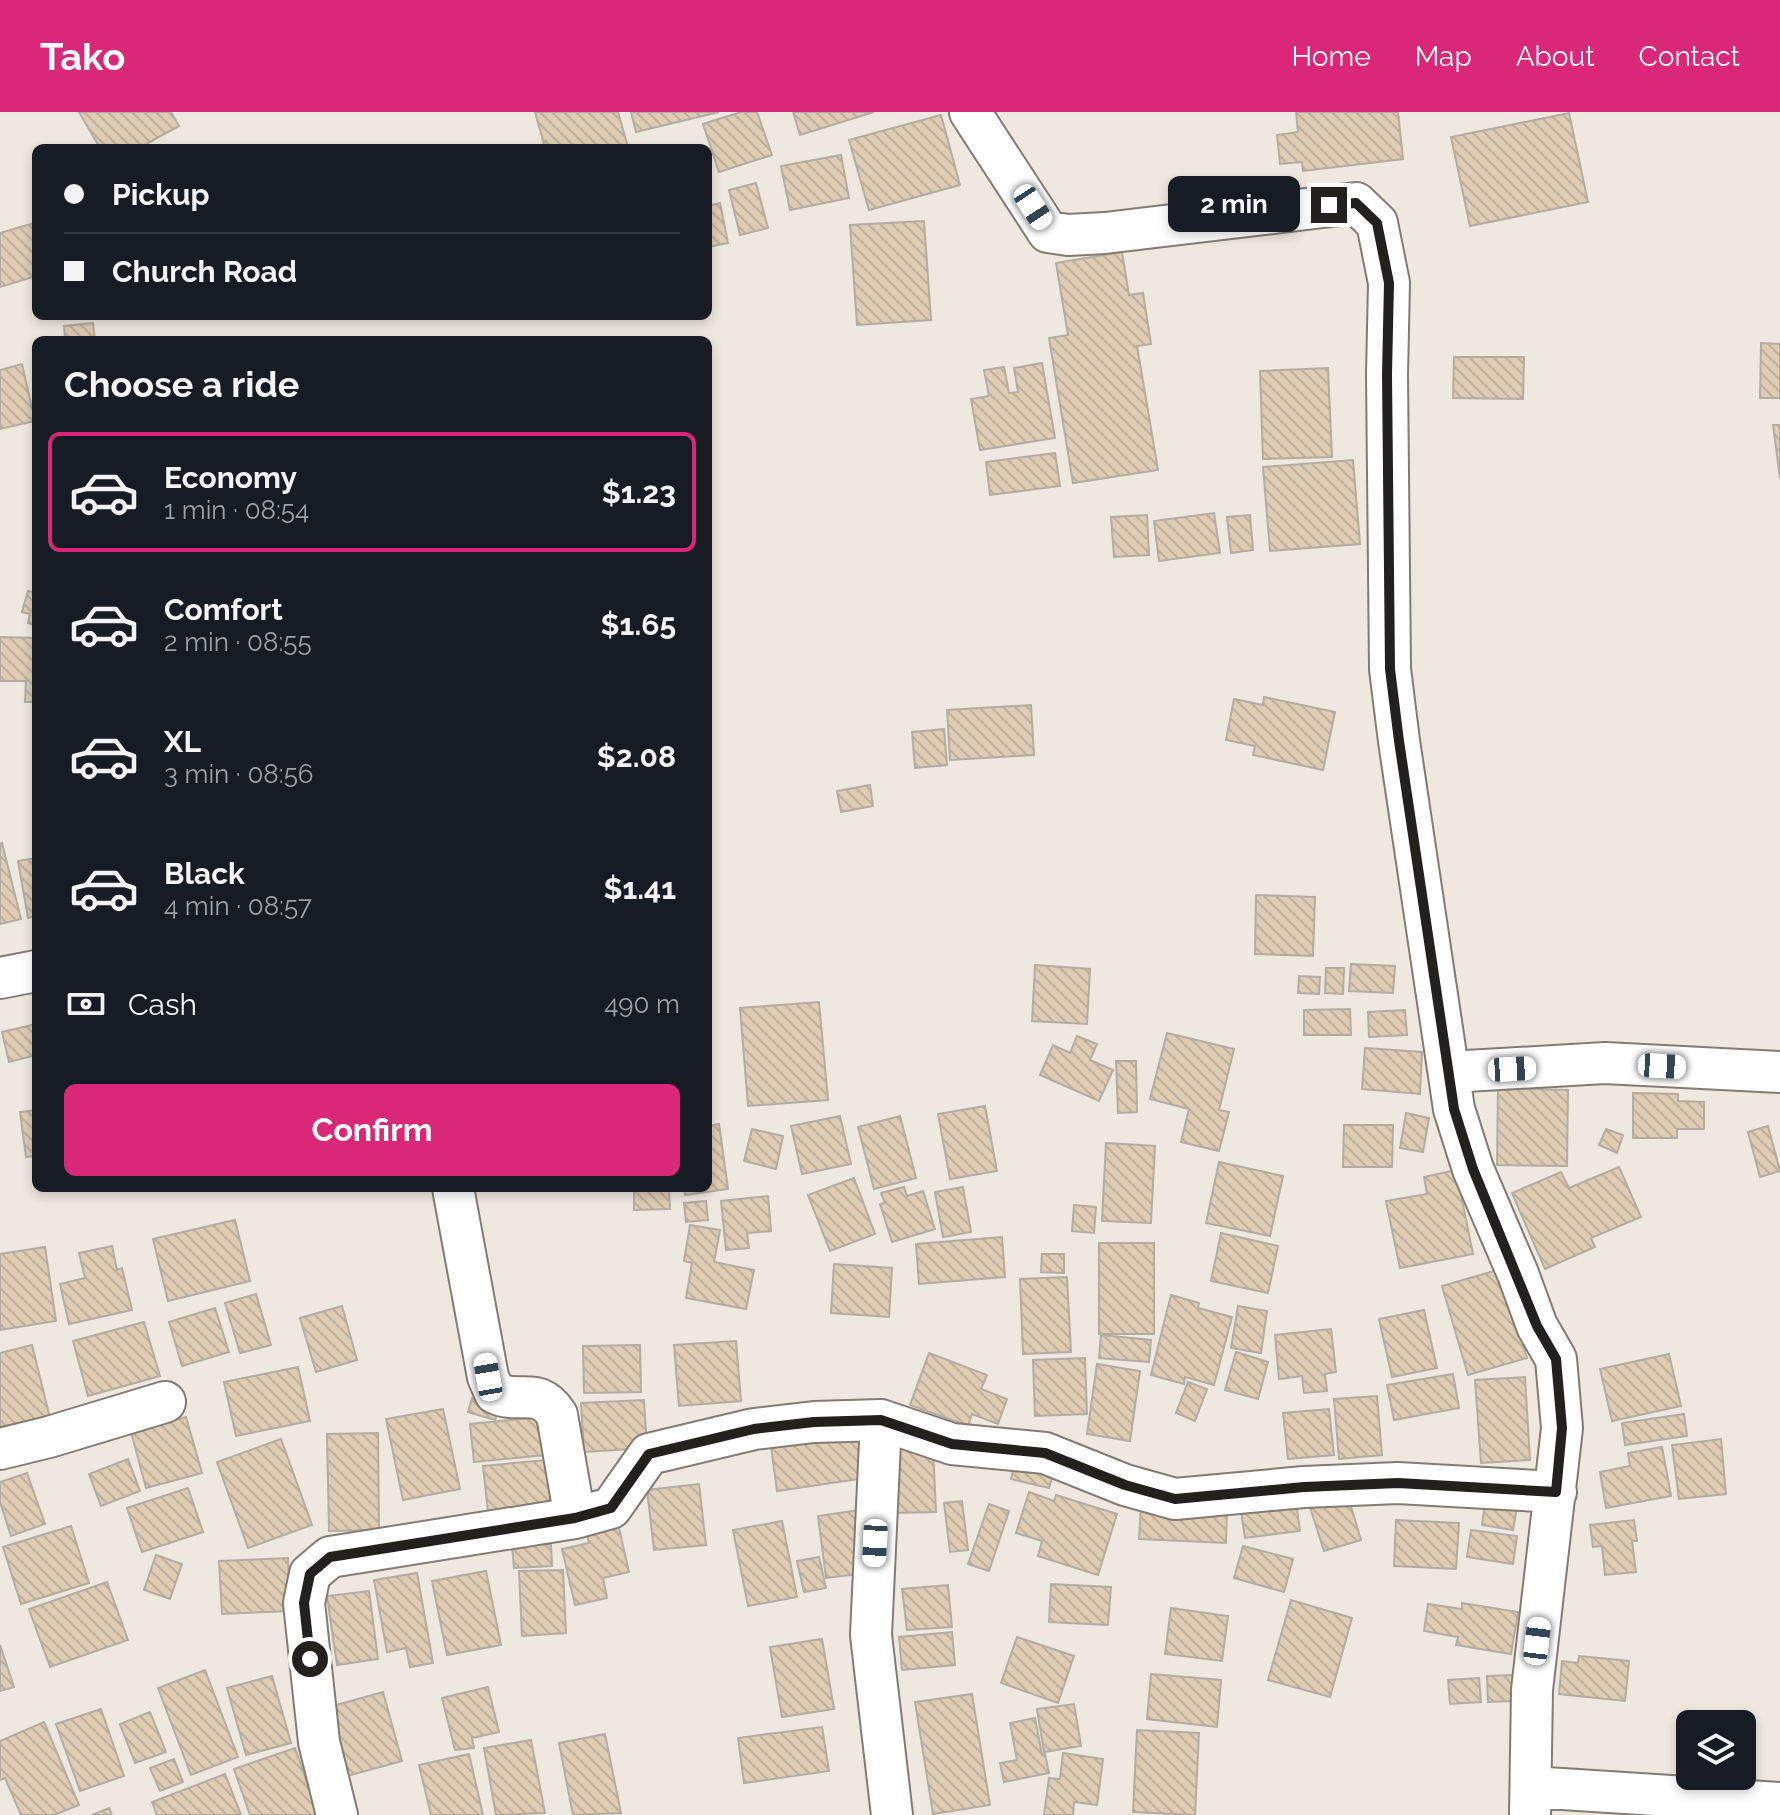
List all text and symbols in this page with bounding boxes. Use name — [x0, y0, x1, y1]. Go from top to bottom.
text: Tako — [40, 34, 125, 79]
text: Home — [1291, 40, 1371, 73]
text: Map — [1415, 40, 1472, 73]
text: About — [1516, 40, 1595, 73]
text: Contact — [1639, 40, 1740, 73]
text: Pickup — [112, 177, 210, 212]
callout: 2 min — [1169, 177, 1301, 233]
car — [1010, 180, 1056, 234]
route end — [1311, 187, 1347, 223]
text: 2 min — [1200, 189, 1268, 219]
text: Church Road — [112, 254, 297, 289]
text: Choose a ride — [64, 363, 299, 405]
icon: car — [68, 456, 140, 528]
text: Economy — [164, 460, 297, 495]
text: $1.23 — [602, 475, 676, 510]
text: 1 min · 08:54 — [164, 495, 309, 525]
icon: car — [68, 588, 140, 660]
text: Comfort — [164, 592, 283, 627]
text: $1.65 — [601, 607, 676, 642]
text: 2 min · 08:55 — [164, 627, 312, 657]
icon: car — [68, 720, 140, 792]
text: XL — [164, 724, 201, 759]
text: $2.08 — [597, 739, 676, 774]
text: 3 min · 08:56 — [164, 759, 313, 789]
icon: car — [68, 852, 140, 924]
text: Black — [164, 856, 245, 891]
text: $1.41 — [603, 871, 676, 906]
text: 4 min · 08:57 — [164, 891, 312, 921]
icon: cash — [64, 982, 108, 1026]
text: Cash — [128, 987, 197, 1022]
text: 490 m — [604, 989, 680, 1019]
car — [1637, 1053, 1687, 1079]
car — [1487, 1056, 1537, 1082]
button: Confirm — [64, 1084, 680, 1176]
car — [472, 1351, 504, 1403]
car — [862, 1518, 888, 1568]
car — [1522, 1616, 1552, 1666]
route start — [292, 1641, 328, 1677]
map controls — [1676, 1710, 1756, 1790]
button: layers — [1676, 1710, 1756, 1790]

